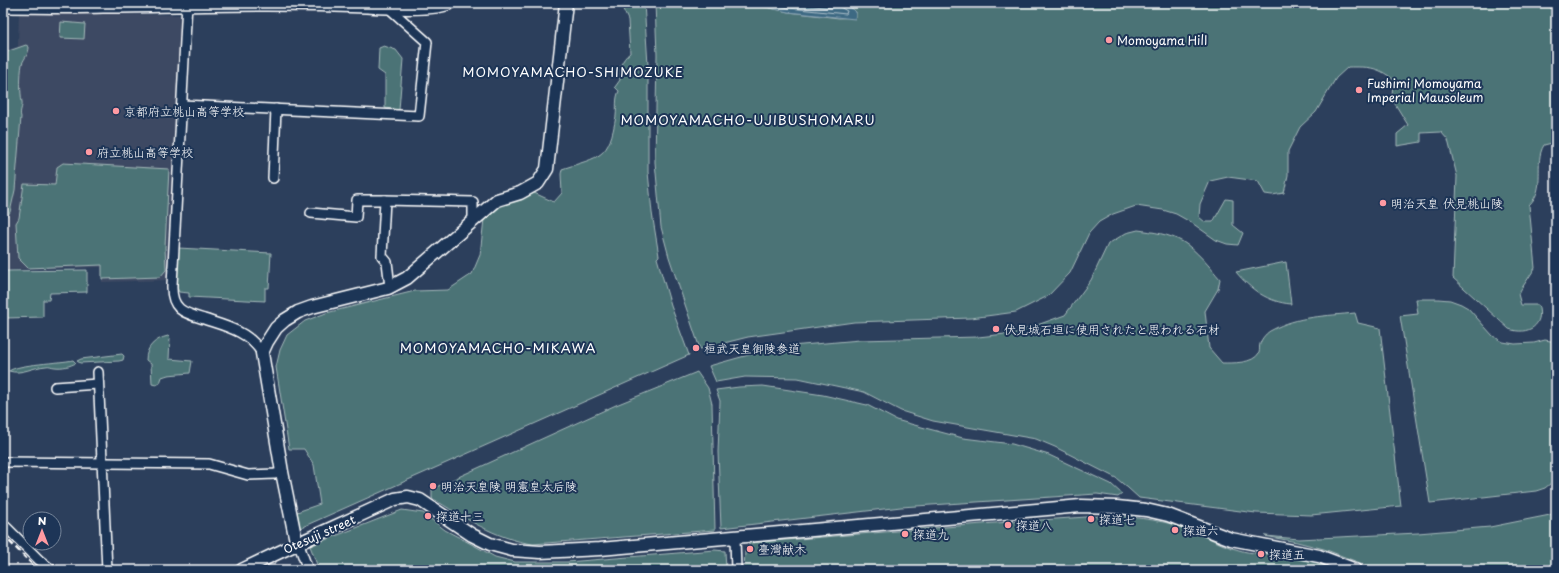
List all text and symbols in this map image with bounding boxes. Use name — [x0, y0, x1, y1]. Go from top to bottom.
place label: Momoyama Hill — [1117, 31, 1207, 49]
marker: Momoyama Hill — [1104, 35, 1114, 45]
district label: MOMOYAMACHO-SHIMOZUKE — [462, 62, 684, 81]
place label: Fushimi Momoyama Imperial Mausoleum — [1367, 74, 1484, 106]
marker: Fushimi Momoyama Imperial Mausoleum — [1354, 85, 1364, 95]
place label: 京都府立桃山高等学校 — [124, 102, 244, 120]
marker: 京都府立桃山高等学校 — [111, 106, 121, 116]
district label: MOMOYAMACHO-UJIBUSHOMARU — [620, 110, 876, 129]
place label: 府立桃山高等学校 — [97, 143, 193, 161]
marker: 府立桃山高等学校 — [84, 147, 94, 157]
place label: 明治天皇 伏見桃山陵 — [1391, 194, 1503, 212]
marker: 明治天皇 伏見桃山陵 — [1378, 198, 1388, 208]
place label: 伏見城石垣に使用されたと思われる石材 — [1004, 320, 1220, 338]
marker: 伏見城石垣に使用されたと思われる石材 — [991, 324, 1001, 334]
district label: MOMOYAMACHO-MIKAWA — [400, 338, 596, 357]
place label: 桓武天皇御陵参道 — [704, 339, 800, 357]
marker: 桓武天皇御陵参道 — [691, 343, 701, 353]
place label: 明治天皇陵 明憲皇太后陵 — [441, 477, 577, 495]
marker: 明治天皇陵 明憲皇太后陵 — [428, 481, 438, 491]
place label: 探道十三 — [436, 507, 484, 525]
street label: Otesuji street — [280, 510, 358, 558]
place label: 探道七 — [1099, 510, 1135, 528]
north arrow — [22, 511, 62, 551]
marker: 探道十三 — [423, 511, 433, 521]
text: N — [38, 512, 47, 529]
marker: 探道七 — [1086, 514, 1096, 524]
place label: 探道八 — [1016, 516, 1052, 534]
marker: 探道八 — [1003, 520, 1013, 530]
place label: 探道六 — [1183, 521, 1219, 539]
place label: 探道九 — [913, 525, 949, 543]
marker: 探道六 — [1170, 525, 1180, 535]
marker: 探道九 — [900, 529, 910, 539]
place label: 臺灣献木 — [758, 540, 806, 558]
marker: 臺灣献木 — [745, 544, 755, 554]
place label: 探道五 — [1269, 545, 1305, 563]
marker: 探道五 — [1256, 549, 1266, 559]

